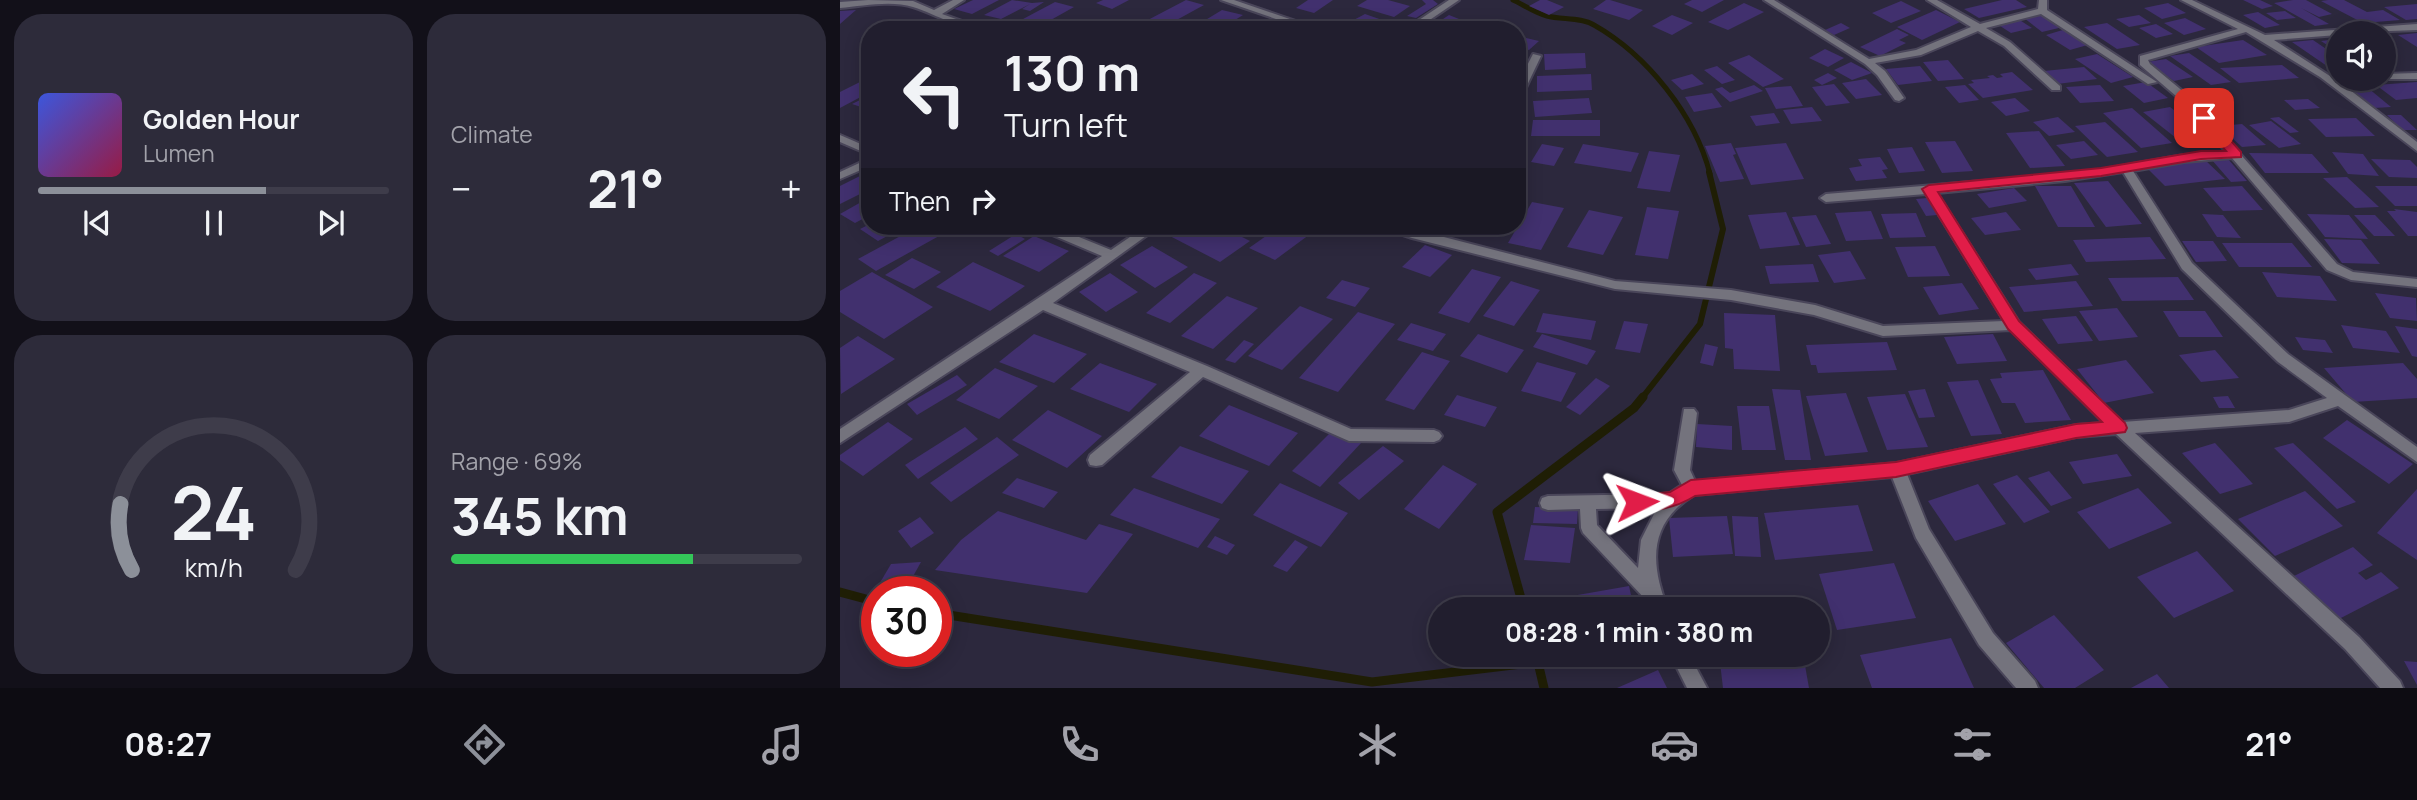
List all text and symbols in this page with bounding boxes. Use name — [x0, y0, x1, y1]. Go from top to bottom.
map controls — [2326, 21, 2396, 91]
button: sound — [2326, 21, 2396, 91]
text: 130 m — [1004, 39, 1140, 106]
icon: left — [889, 49, 980, 140]
pin — [2174, 88, 2234, 148]
icon: arrive — [2185, 99, 2223, 137]
text: Golden Hour — [143, 101, 300, 137]
text: Turn left — [1004, 103, 1128, 147]
text: Climate — [451, 118, 533, 150]
text: Lumen — [143, 137, 215, 169]
text: 21° — [587, 153, 664, 224]
text: − — [451, 162, 472, 214]
text: + — [780, 162, 802, 214]
icon: right — [964, 182, 1002, 220]
text: Then — [889, 183, 950, 219]
icon: previous — [78, 204, 116, 242]
icon: pause — [195, 204, 233, 242]
icon: next — [312, 204, 350, 242]
text: Range · 69% — [451, 445, 582, 477]
text: 24 — [170, 463, 257, 563]
position arrow — [1600, 465, 1674, 539]
text: 345 km — [451, 480, 628, 551]
text: km/h — [184, 550, 243, 585]
speed limit sign: 30 — [861, 576, 952, 667]
text: 08:28 · 1 min · 380 m — [1505, 614, 1753, 650]
icon: directions — [460, 720, 509, 769]
icon: music — [758, 720, 807, 769]
icon: phone — [1055, 720, 1104, 769]
icon: climate — [1353, 720, 1402, 769]
icon: car — [1650, 720, 1699, 769]
icon: filters — [1948, 720, 1997, 769]
text: 08:27 — [124, 722, 212, 766]
text: 21° — [2245, 722, 2293, 766]

